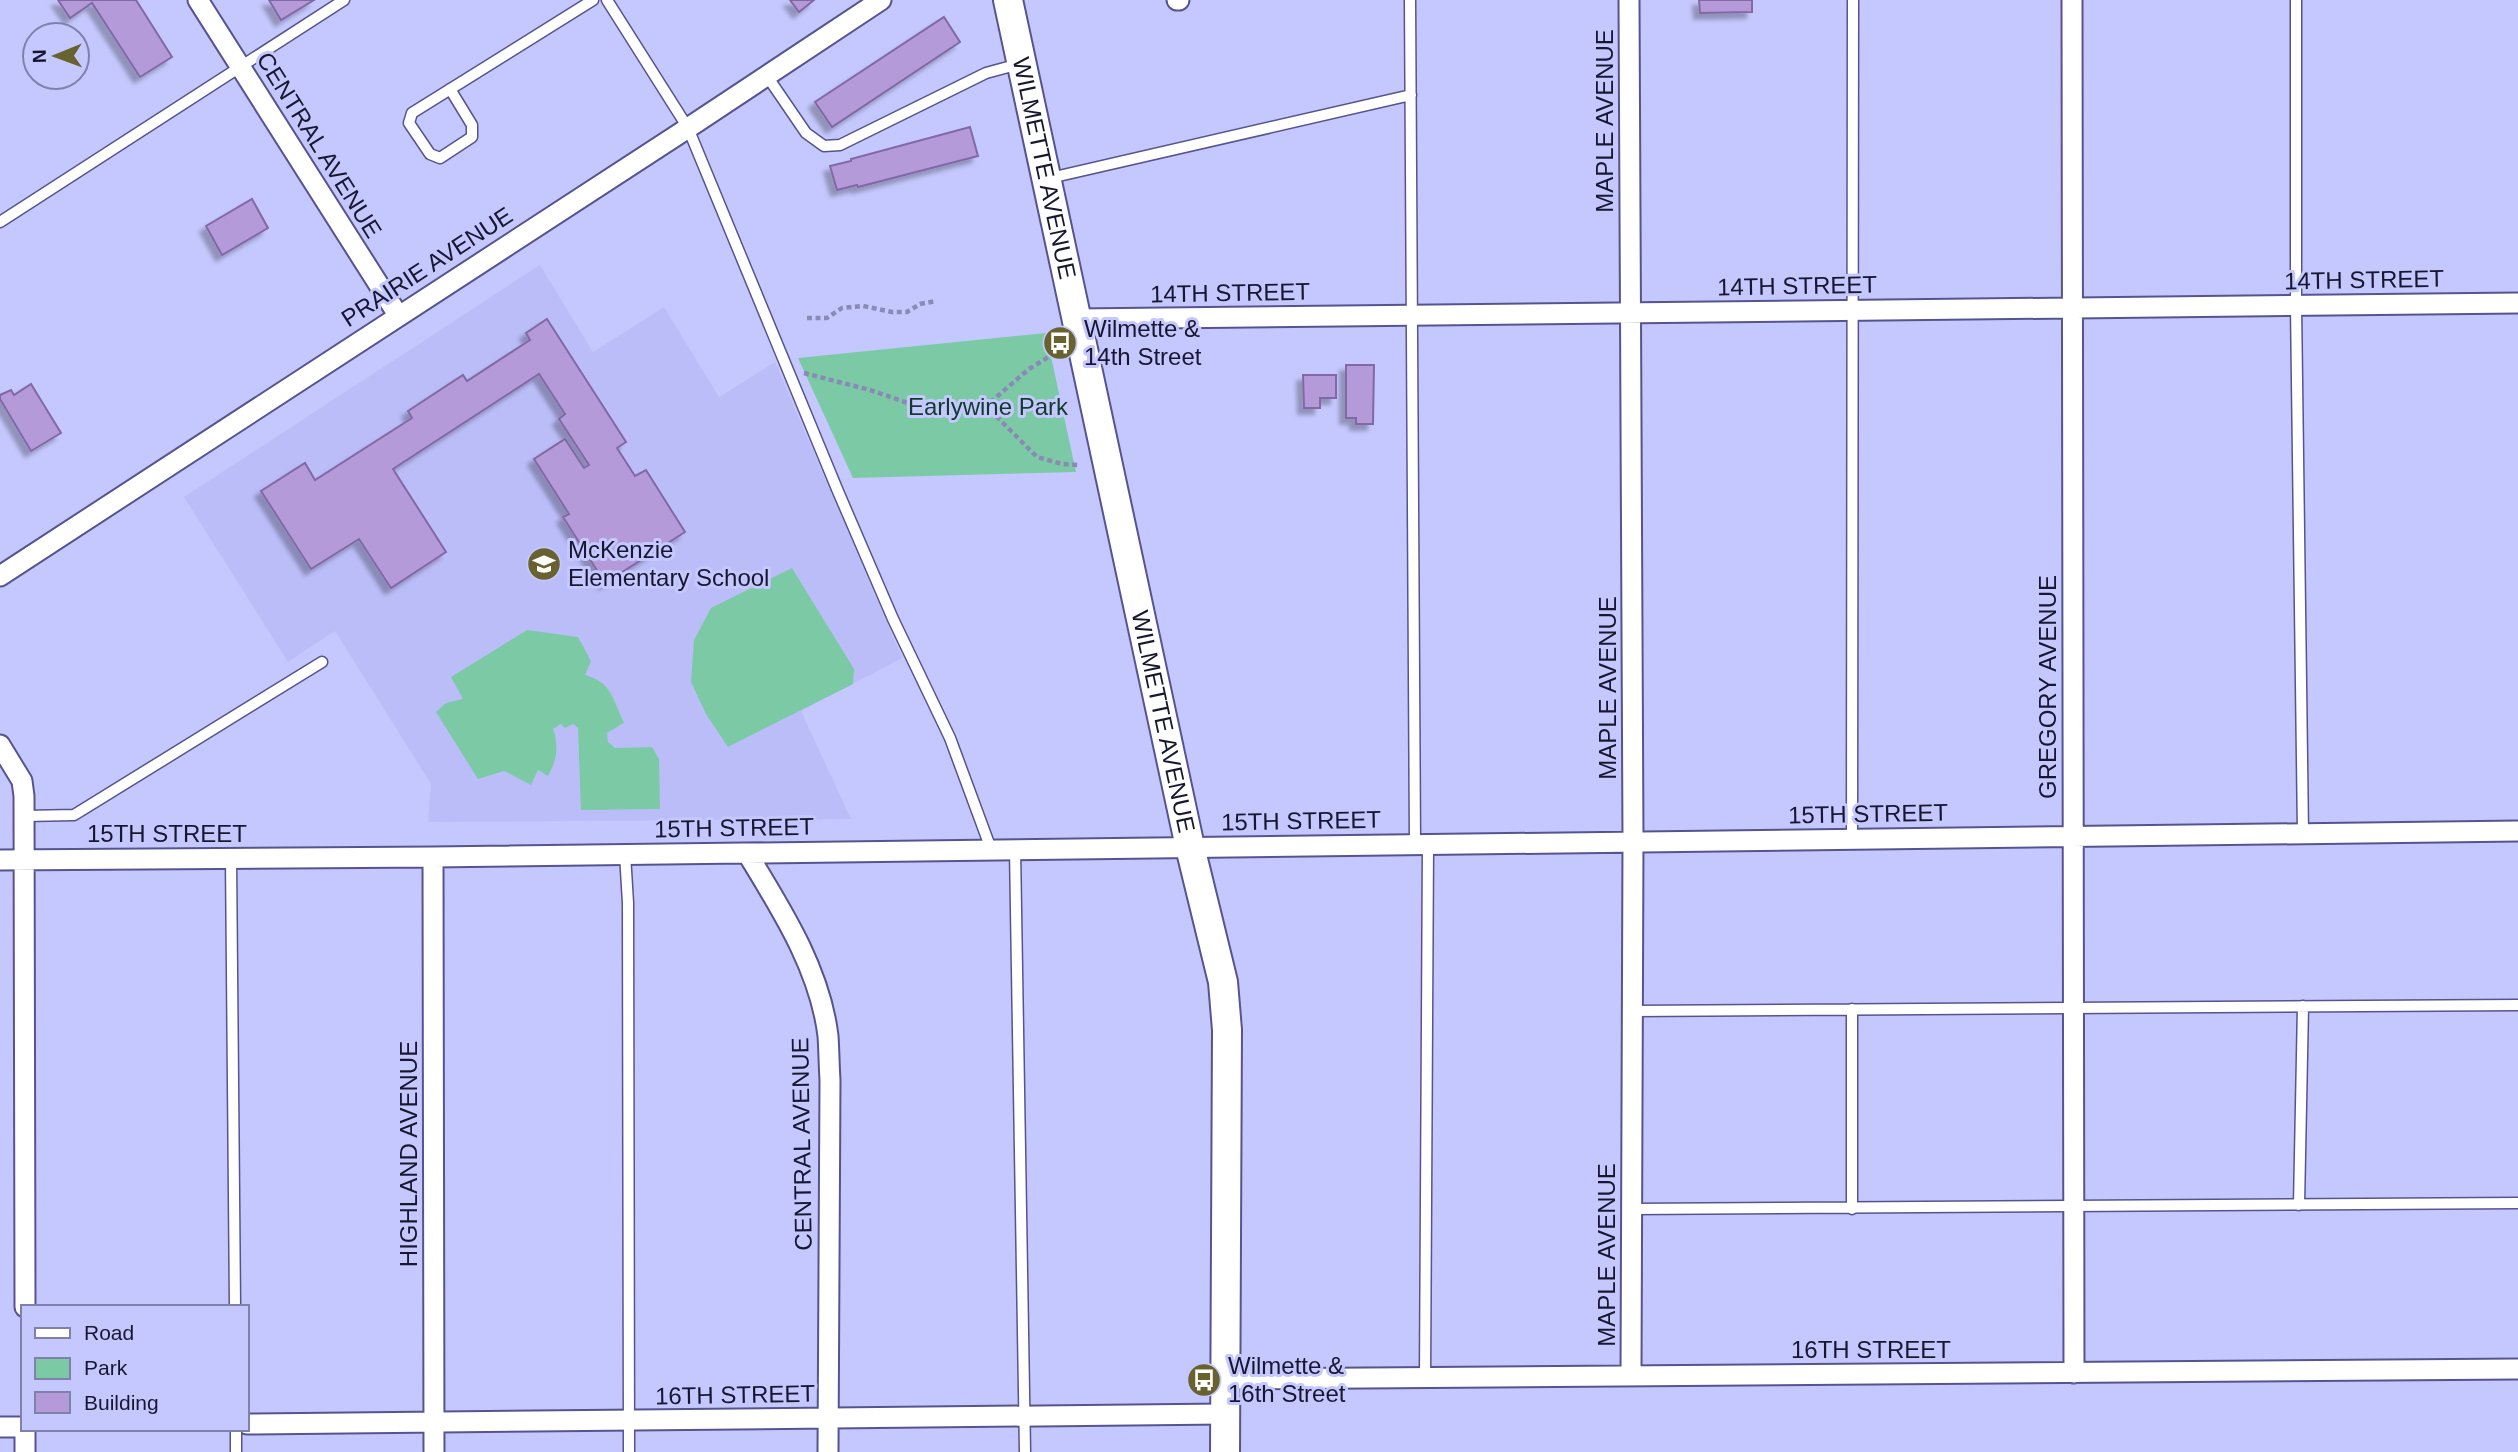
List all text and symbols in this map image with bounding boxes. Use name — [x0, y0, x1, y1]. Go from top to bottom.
north arrow — [21, 21, 91, 91]
street label: MAPLE AVENUE — [1591, 29, 1618, 213]
street label: CENTRAL AVENUE — [251, 47, 387, 242]
text: N — [29, 49, 50, 63]
street label: WILMETTE AVENUE — [1008, 55, 1082, 282]
street label: PRAIRIE AVENUE — [336, 201, 517, 332]
street label: 14TH STREET — [2284, 265, 2445, 294]
street label: 14TH STREET — [1717, 271, 1878, 300]
street label: 14TH STREET — [1150, 278, 1311, 307]
place label: Wilmette & 14th Street — [1084, 315, 1202, 370]
bus stop icon: Wilmette & 14th Street — [1041, 324, 1079, 362]
park label: Earlywine Park — [908, 393, 1069, 420]
place label: McKenzie Elementary School — [568, 536, 769, 591]
school or university icon: McKenzie Elementary School — [525, 545, 563, 583]
street label: GREGORY AVENUE — [2034, 575, 2061, 799]
street label: MAPLE AVENUE — [1594, 596, 1621, 780]
street label: WILMETTE AVENUE — [1127, 608, 1201, 835]
street label: 15TH STREET — [1788, 799, 1949, 828]
street label: 15TH STREET — [1221, 806, 1382, 835]
street label: 15TH STREET — [654, 813, 815, 842]
street label: 15TH STREET — [87, 820, 247, 847]
street label: CENTRAL AVENUE — [786, 1037, 817, 1251]
street label: HIGHLAND AVENUE — [395, 1041, 422, 1267]
street label: MAPLE AVENUE — [1593, 1163, 1620, 1347]
legend — [21, 1305, 248, 1431]
text: Road — [84, 1321, 134, 1344]
street label: 16TH STREET — [1791, 1336, 1951, 1363]
place label: Wilmette & 16th Street — [1228, 1352, 1346, 1407]
text: Park — [84, 1356, 128, 1379]
bus stop icon: Wilmette & 16th Street — [1185, 1361, 1223, 1399]
street label: 16TH STREET — [655, 1380, 816, 1409]
text: Building — [84, 1391, 159, 1414]

